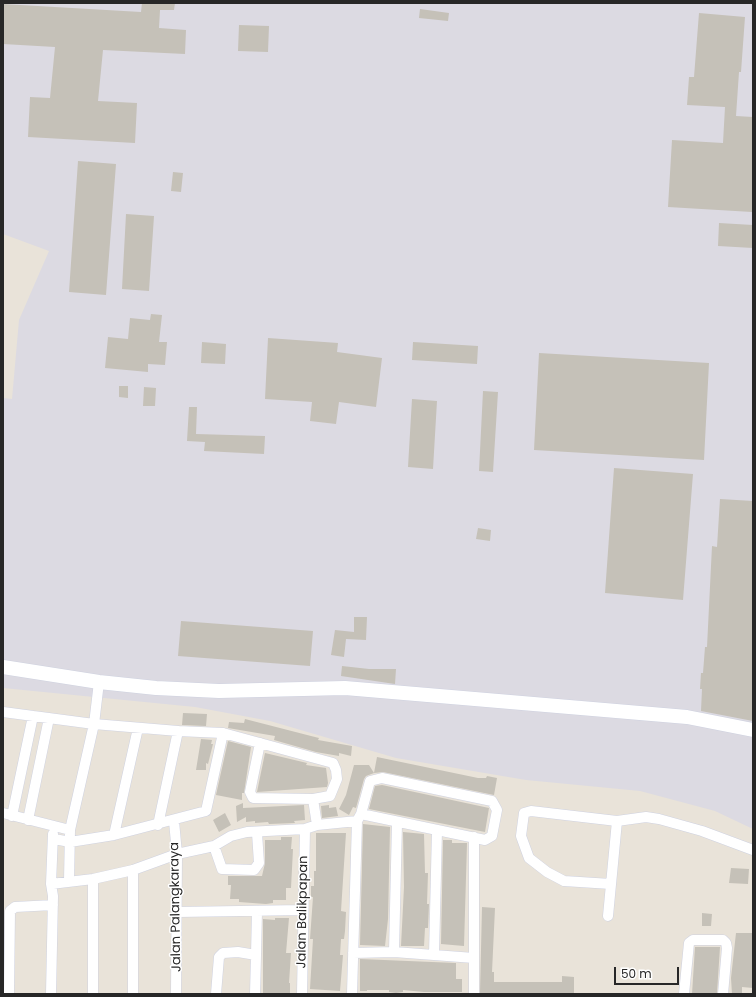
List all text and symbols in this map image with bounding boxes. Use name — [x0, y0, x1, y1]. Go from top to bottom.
street label: Jalan Palangkaraya — [167, 842, 185, 972]
street label: Jalan Balikpapan — [294, 855, 312, 969]
scale bar — [616, 959, 681, 985]
text: 50 m — [621, 965, 652, 982]

